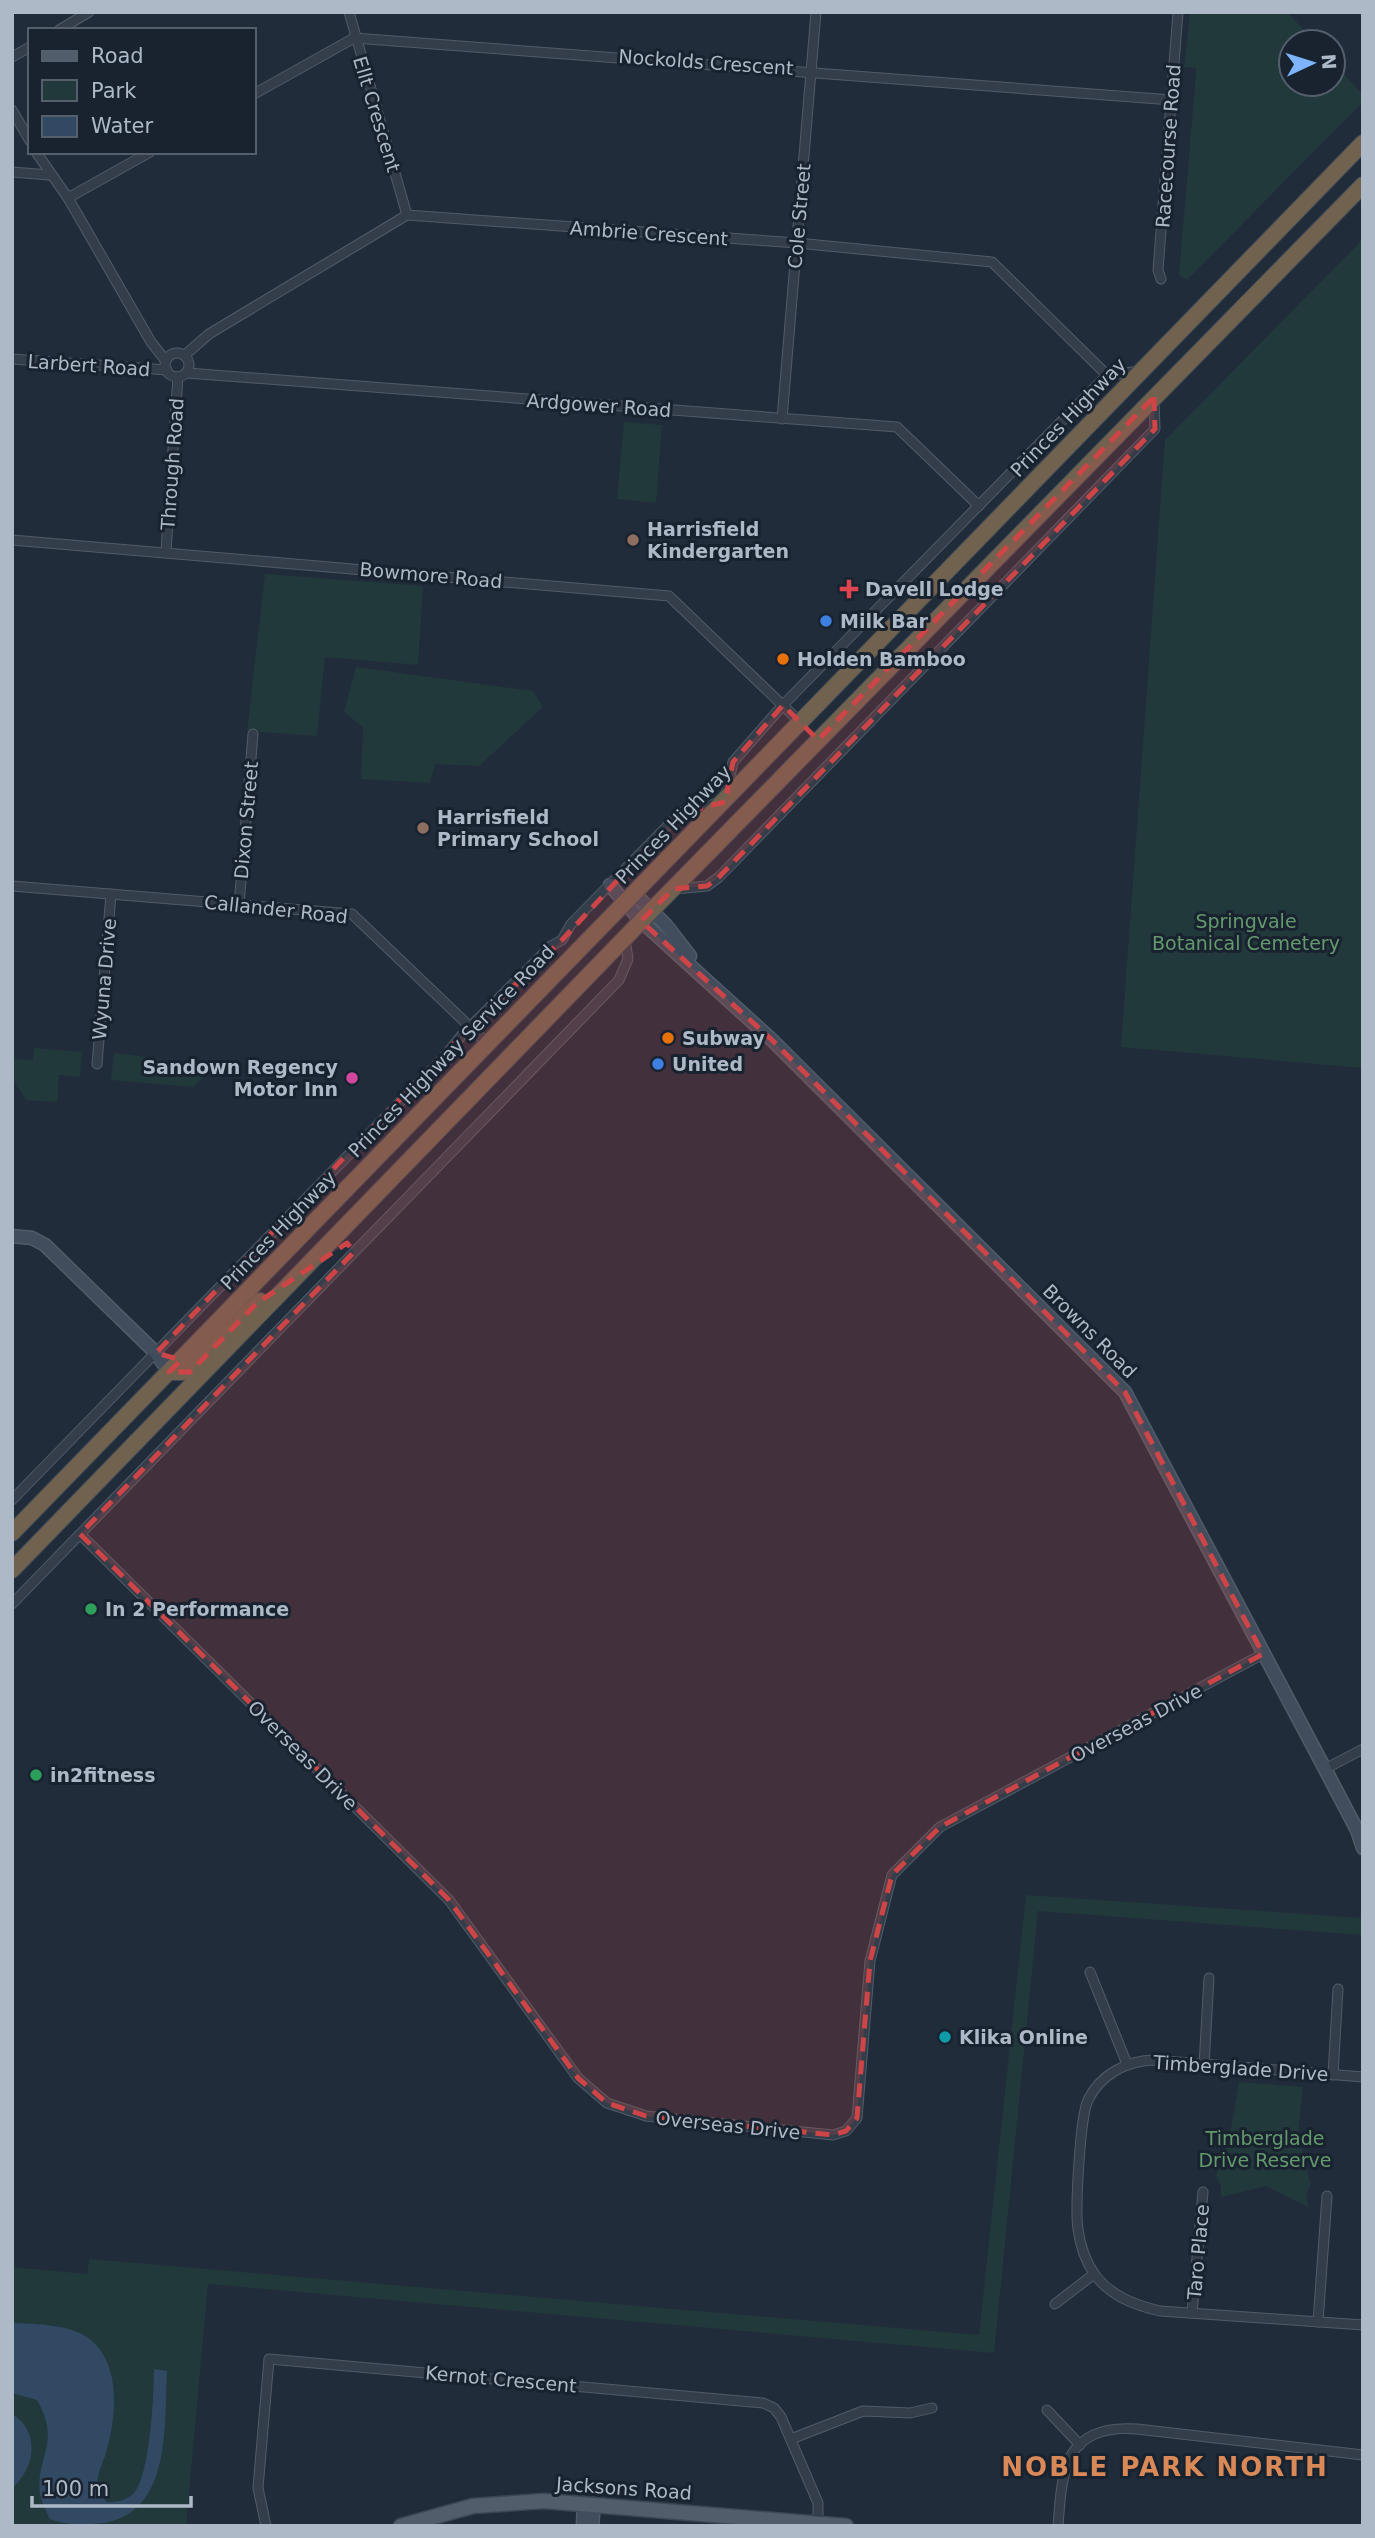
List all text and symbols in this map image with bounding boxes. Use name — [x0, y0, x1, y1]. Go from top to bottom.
legend — [28, 28, 256, 154]
north arrow — [1277, 28, 1347, 98]
text: Road — [91, 44, 144, 68]
street label: Nockolds Crescent — [618, 45, 794, 79]
street label: Ellt Crescent — [349, 53, 405, 175]
text: N — [1317, 53, 1340, 71]
street label: Racecourse Road — [1151, 64, 1185, 228]
text: Park — [91, 79, 137, 103]
text: Water — [91, 114, 153, 138]
street label: Cole Street — [783, 162, 815, 270]
street label: Ambrie Crescent — [569, 217, 729, 249]
street label: Larbert Road — [27, 350, 151, 380]
street label: Princes Highway — [1006, 353, 1130, 481]
street label: Ardgower Road — [526, 389, 672, 421]
street label: Through Road — [156, 397, 188, 532]
place label: Harrisfield Kindergarten — [647, 518, 789, 562]
marker: Harrisfield Kindergarten — [625, 532, 641, 548]
street label: Bowmore Road — [359, 558, 503, 592]
place label: Davell Lodge — [865, 578, 1004, 600]
marker: Davell Lodge — [839, 579, 859, 599]
place label: Milk Bar — [840, 610, 928, 632]
marker: Milk Bar — [818, 613, 834, 629]
place label: Holden Bamboo — [797, 648, 966, 670]
marker: Holden Bamboo — [775, 651, 791, 667]
street label: Dixon Street — [230, 760, 262, 880]
street label: Princes Highway — [611, 760, 735, 888]
place label: Harrisfield Primary School — [437, 806, 599, 850]
marker: Harrisfield Primary School — [415, 820, 431, 836]
street label: Callander Road — [203, 891, 349, 927]
park label: Springvale Botanical Cemetery — [1152, 910, 1340, 954]
street label: Wyuna Drive — [88, 917, 120, 1041]
street label: Princes Highway Service Road — [344, 940, 558, 1162]
place label: Subway — [682, 1027, 766, 1049]
marker: Subway — [660, 1030, 676, 1046]
place label: United — [672, 1053, 743, 1075]
place label: Sandown Regency Motor Inn — [142, 1056, 339, 1100]
marker: United — [650, 1056, 666, 1072]
marker: Sandown Regency Motor Inn — [344, 1070, 360, 1086]
street label: Princes Highway — [216, 1166, 340, 1294]
street label: Browns Road — [1039, 1280, 1141, 1382]
place label: In 2 Performance — [105, 1598, 289, 1620]
marker: In 2 Performance — [83, 1601, 99, 1617]
street label: Overseas Drive — [1067, 1679, 1205, 1767]
street label: Overseas Drive — [244, 1696, 362, 1814]
place label: in2fitness — [50, 1764, 155, 1786]
marker: in2fitness — [28, 1767, 44, 1783]
place label: Klika Online — [959, 2026, 1088, 2048]
marker: Klika Online — [937, 2029, 953, 2045]
street label: Timberglade Drive — [1152, 2051, 1329, 2085]
street label: Overseas Drive — [654, 2106, 802, 2144]
park label: Timberglade Drive Reserve — [1198, 2127, 1332, 2171]
street label: Taro Place — [1183, 2203, 1213, 2302]
street label: Kernot Crescent — [424, 2361, 578, 2397]
district label: NOBLE PARK NORTH — [1001, 2452, 1329, 2482]
scale bar — [32, 2464, 191, 2508]
street label: Jacksons Road — [554, 2472, 693, 2504]
text: 100 m — [42, 2477, 109, 2501]

